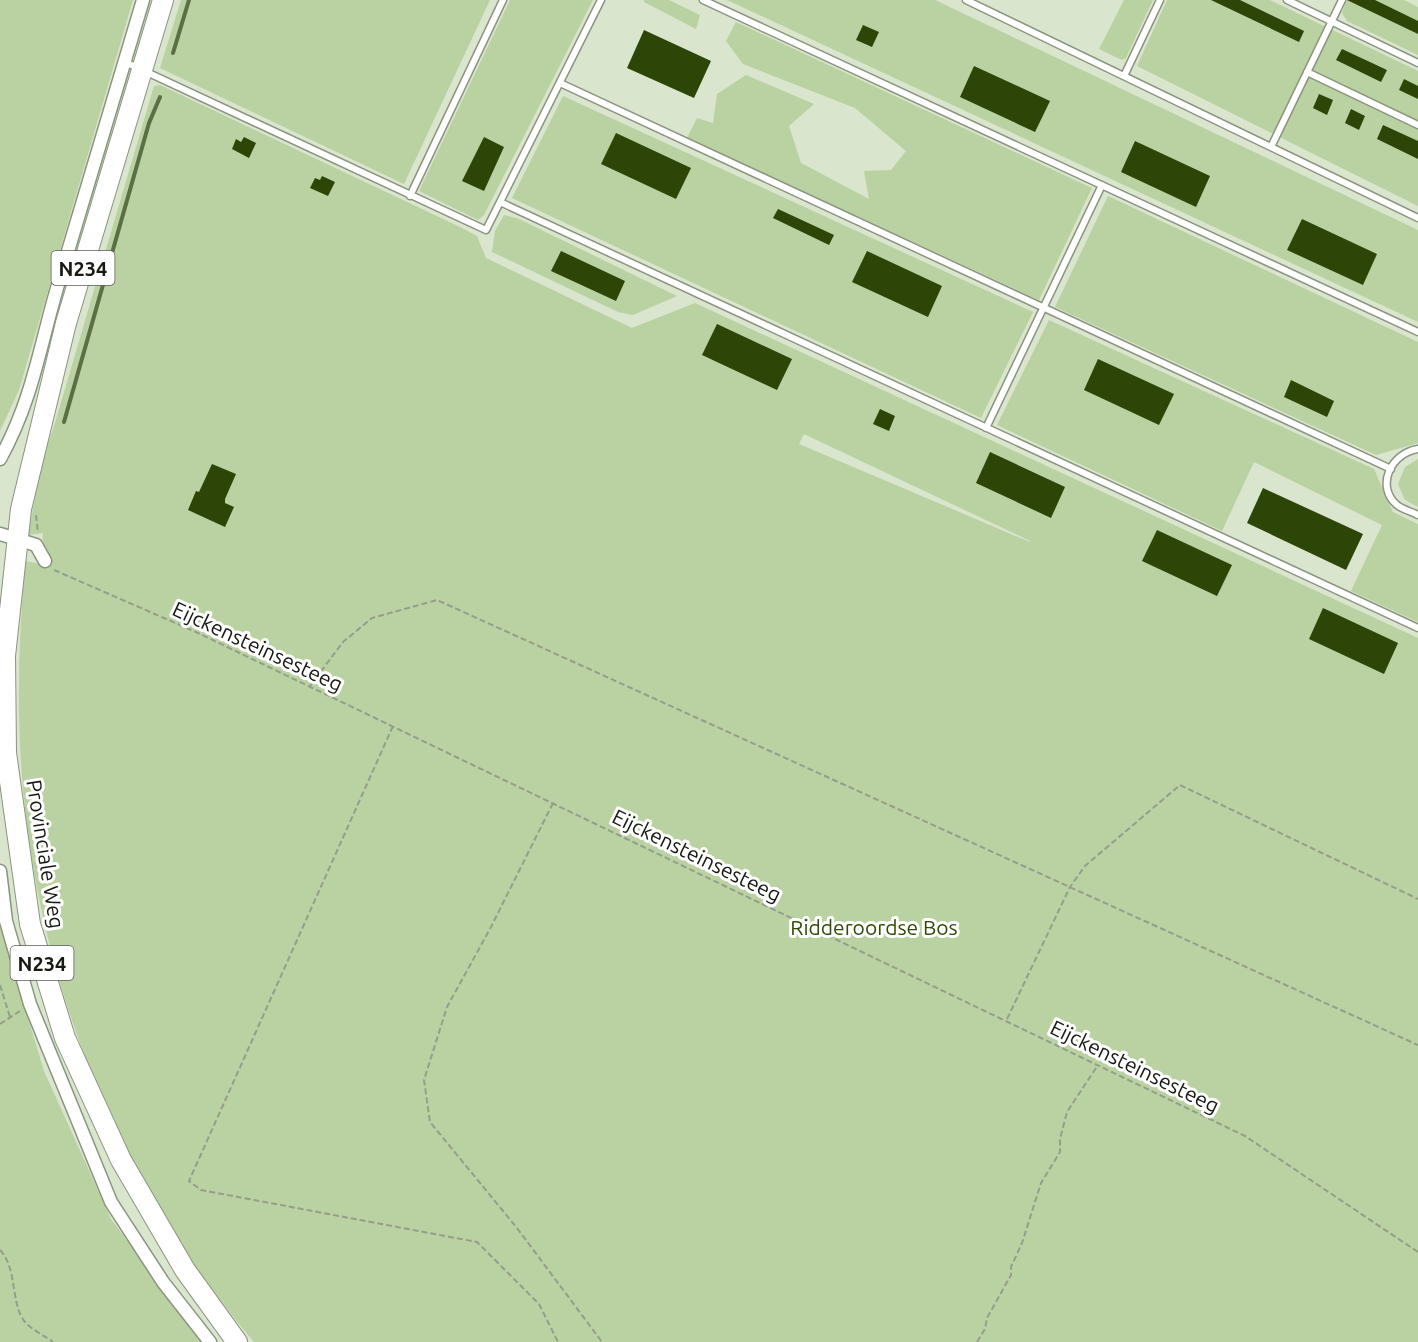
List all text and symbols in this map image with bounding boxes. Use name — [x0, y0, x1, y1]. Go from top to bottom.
road number: N234 — [52, 251, 115, 285]
street label: Eijckensteinsesteeg — [169, 596, 347, 696]
street label: Provinciale Weg — [22, 778, 70, 930]
street label: Eijckensteinsesteeg — [609, 804, 785, 906]
park label: Ridderoordse Bos — [790, 915, 958, 939]
road number: N234 — [10, 946, 74, 980]
street label: Eijckensteinsesteeg — [1047, 1015, 1223, 1117]

